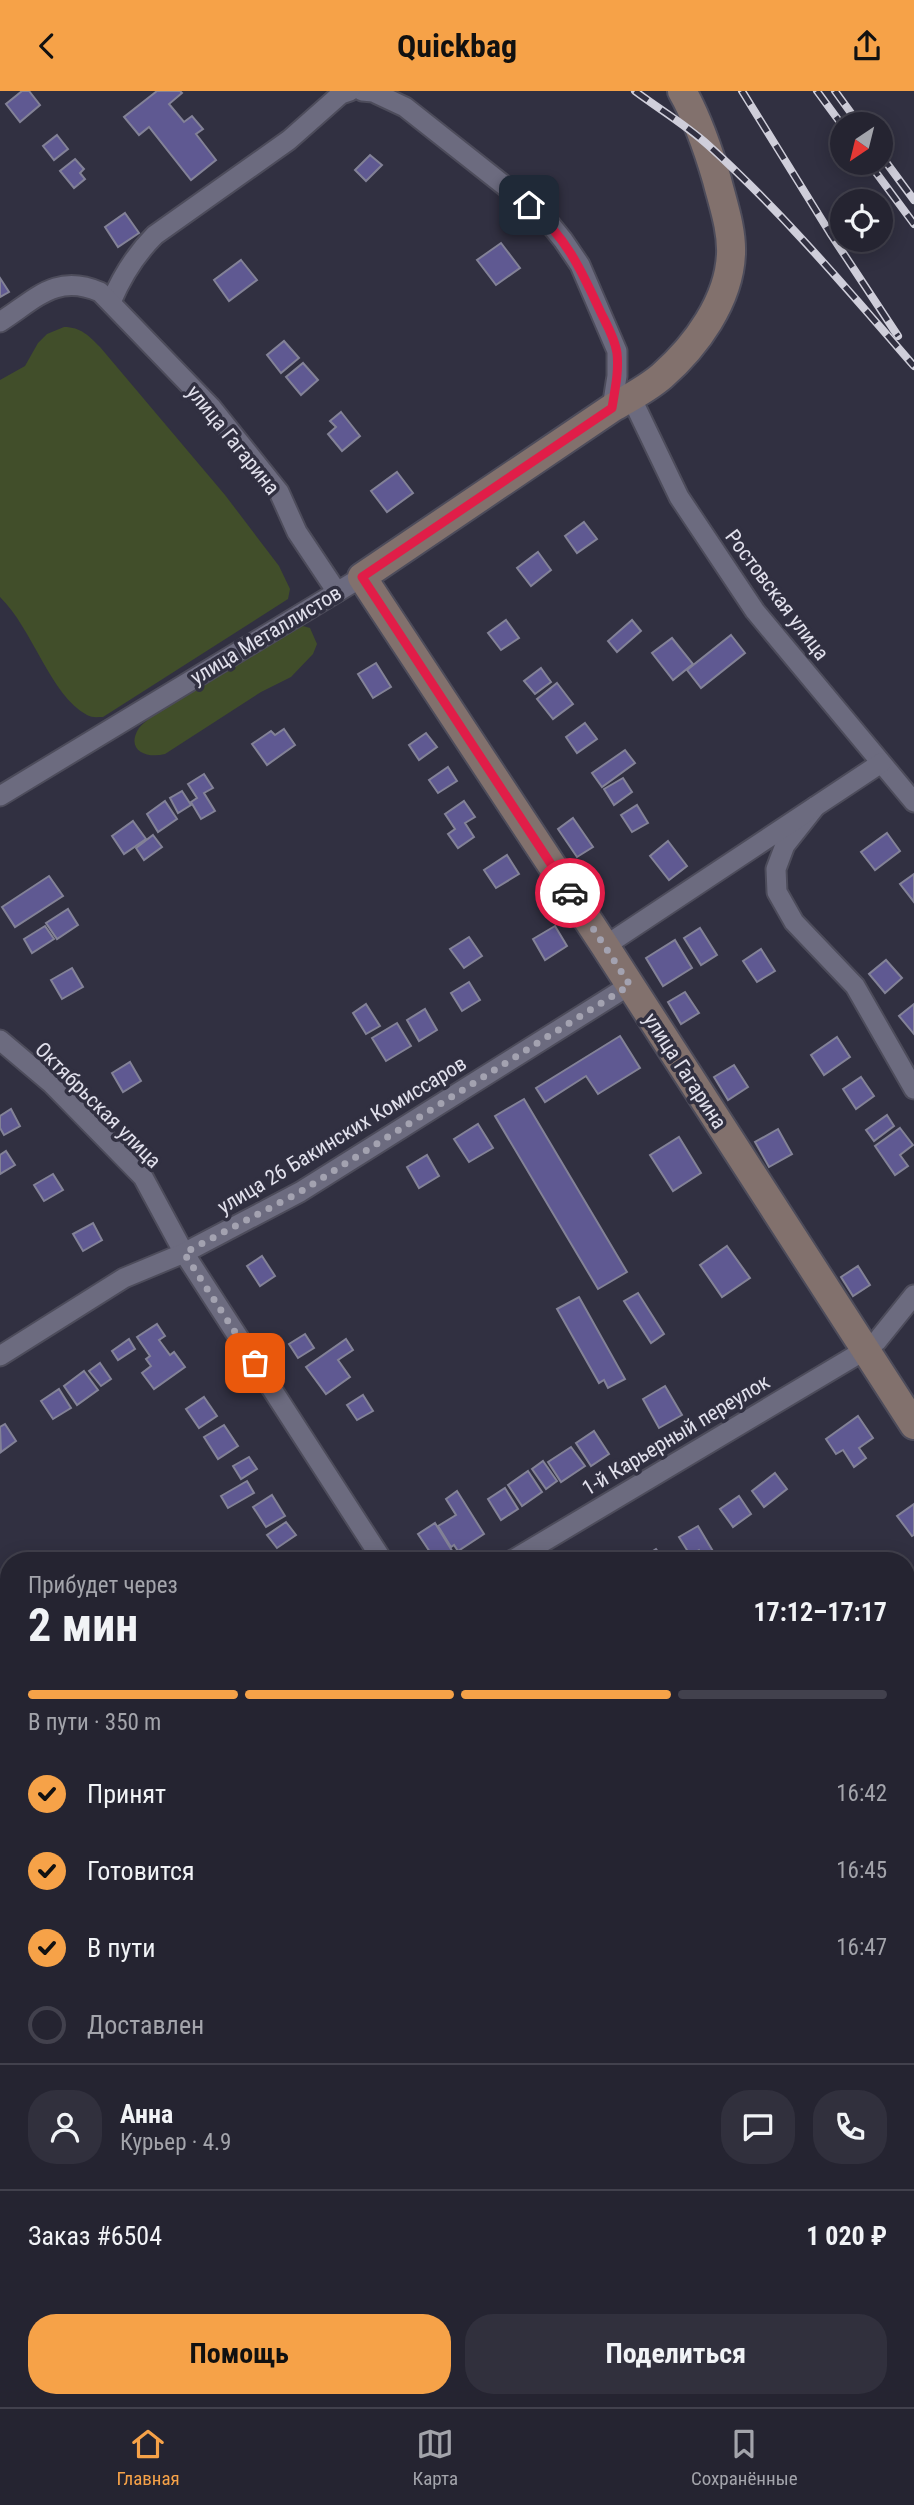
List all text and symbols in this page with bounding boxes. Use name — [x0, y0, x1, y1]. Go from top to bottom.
icon: back — [28, 27, 66, 65]
text: Quickbag — [397, 27, 517, 65]
icon: share — [848, 27, 886, 65]
north arrow — [830, 112, 892, 175]
map controls — [830, 112, 893, 252]
pin — [499, 175, 559, 235]
icon: home — [510, 186, 548, 224]
button: locate — [830, 189, 893, 252]
street label: улица Гагарина — [182, 381, 284, 499]
street label: Ростовская улица — [720, 525, 834, 665]
street label: улица Металлистов — [186, 581, 346, 689]
courier — [535, 858, 605, 928]
icon: car — [551, 874, 589, 912]
street label: улица Гагарина — [639, 1009, 731, 1133]
street label: Октябрьская улица — [30, 1037, 166, 1173]
street label: улица 26 Бакинских Комиссаров — [213, 1051, 471, 1219]
pin — [225, 1333, 285, 1393]
icon: bag — [236, 1344, 274, 1382]
street label: 1-й Карьерный переулок — [578, 1370, 774, 1500]
text: Прибудет через — [28, 1572, 178, 1599]
text: 17:12–17:17 — [753, 1597, 887, 1627]
text: 2 мин — [28, 1598, 138, 1652]
text: В пути · 350 m — [28, 1709, 161, 1736]
icon: check — [28, 1775, 66, 1813]
text: Принят — [87, 1779, 166, 1809]
text: 16:42 — [836, 1780, 887, 1807]
icon: check — [28, 1852, 66, 1890]
text: Готовится — [87, 1856, 195, 1886]
text: 16:45 — [836, 1857, 887, 1884]
icon: check — [28, 1929, 66, 1967]
text: В пути — [87, 1933, 156, 1963]
text: 16:47 — [836, 1934, 887, 1961]
text: Доставлен — [87, 2010, 204, 2040]
button: person — [28, 2090, 102, 2164]
button: chat — [721, 2090, 795, 2164]
button: phone — [813, 2090, 887, 2164]
text: Анна — [120, 2099, 173, 2129]
text: Курьер · 4.9 — [120, 2129, 231, 2156]
text: Заказ #6504 — [28, 2221, 162, 2251]
text: 1 020 ₽ — [806, 2221, 887, 2251]
button: Помощь — [28, 2314, 451, 2394]
button: Поделиться — [465, 2314, 887, 2394]
tab: Главная — [116, 2425, 180, 2490]
tab: Карта — [413, 2425, 458, 2490]
tab: Сохранённые — [691, 2425, 798, 2490]

